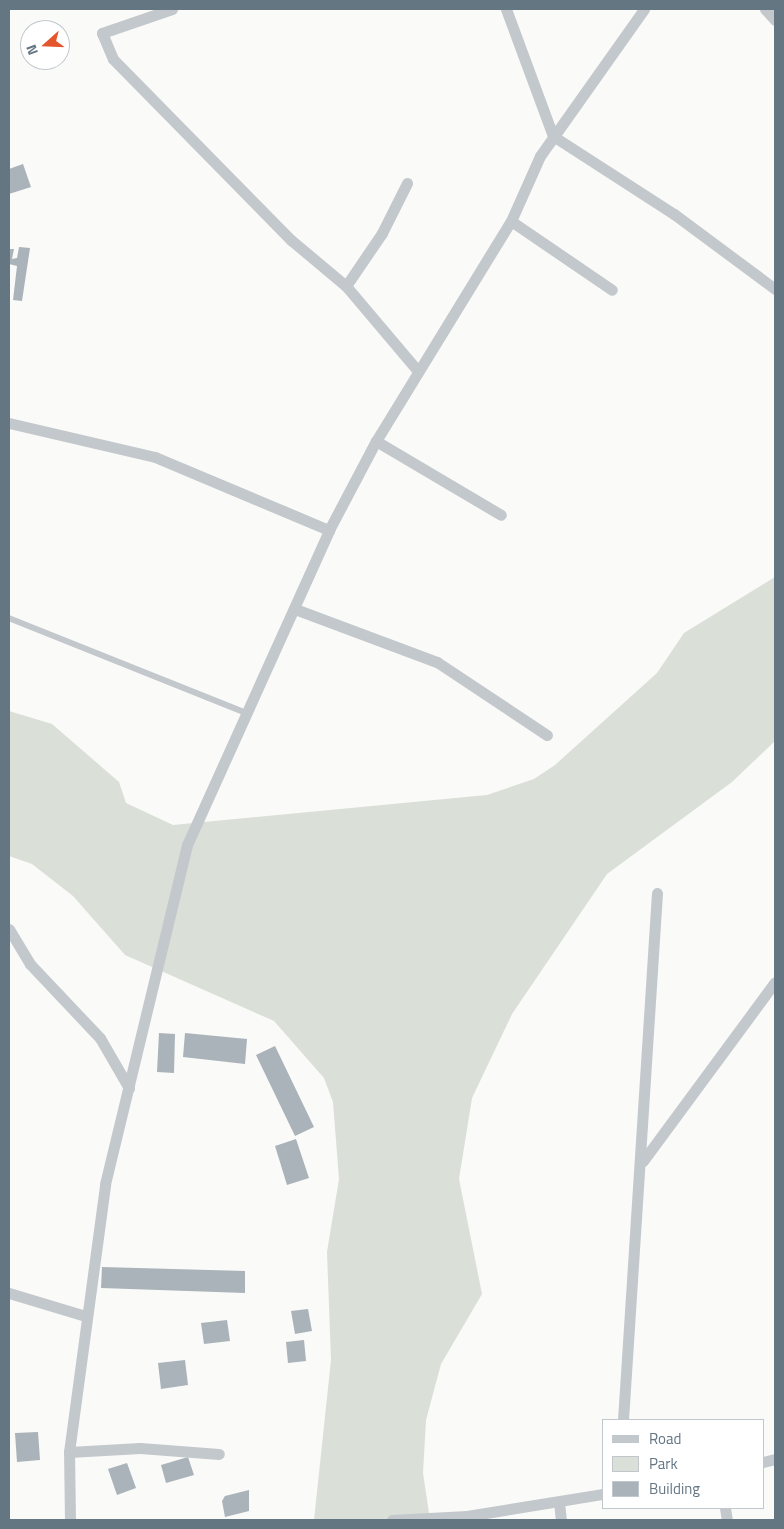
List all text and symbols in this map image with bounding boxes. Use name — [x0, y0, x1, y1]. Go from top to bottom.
north arrow — [20, 20, 70, 70]
text: N — [20, 42, 43, 58]
legend — [602, 1419, 764, 1509]
text: Road — [649, 1427, 681, 1450]
text: Park — [649, 1452, 678, 1475]
text: Building — [649, 1477, 700, 1500]

